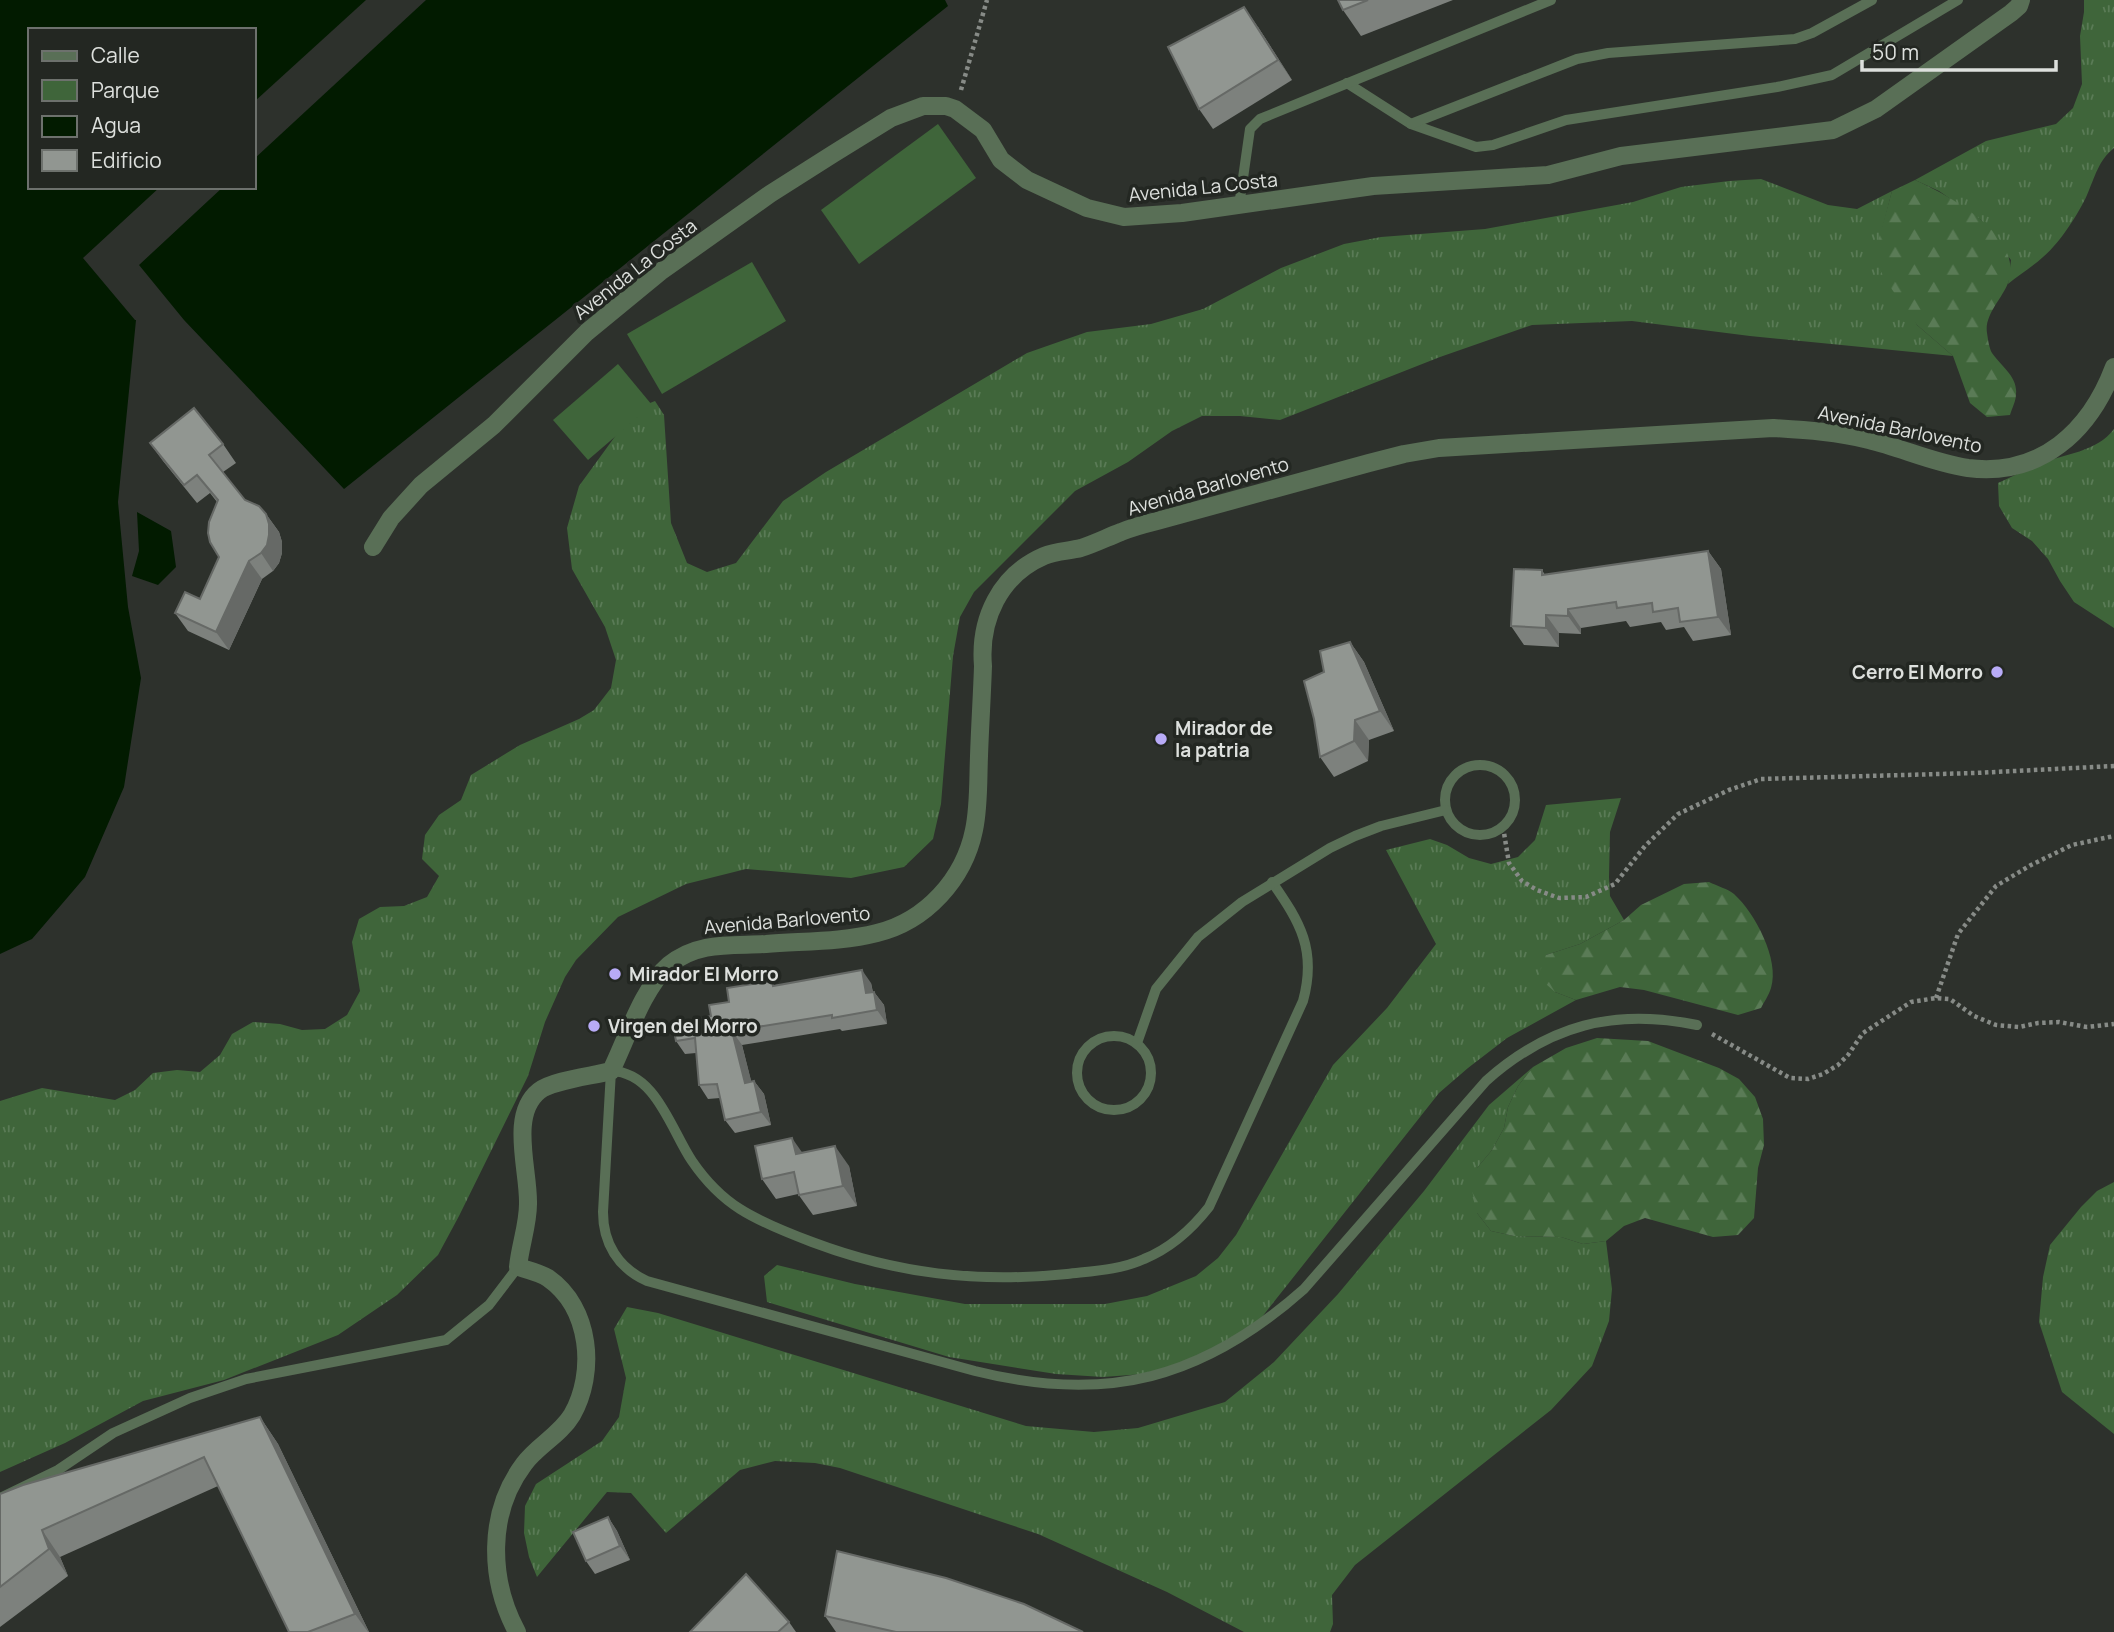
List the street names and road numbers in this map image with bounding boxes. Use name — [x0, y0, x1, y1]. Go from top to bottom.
street label: Avenida La Costa — [1127, 166, 1279, 208]
street label: Avenida La Costa — [568, 213, 702, 325]
street label: Avenida Barlovento — [1816, 399, 1984, 459]
street label: Avenida Barlovento — [1124, 451, 1292, 521]
street label: Avenida Barlovento — [703, 900, 871, 940]

